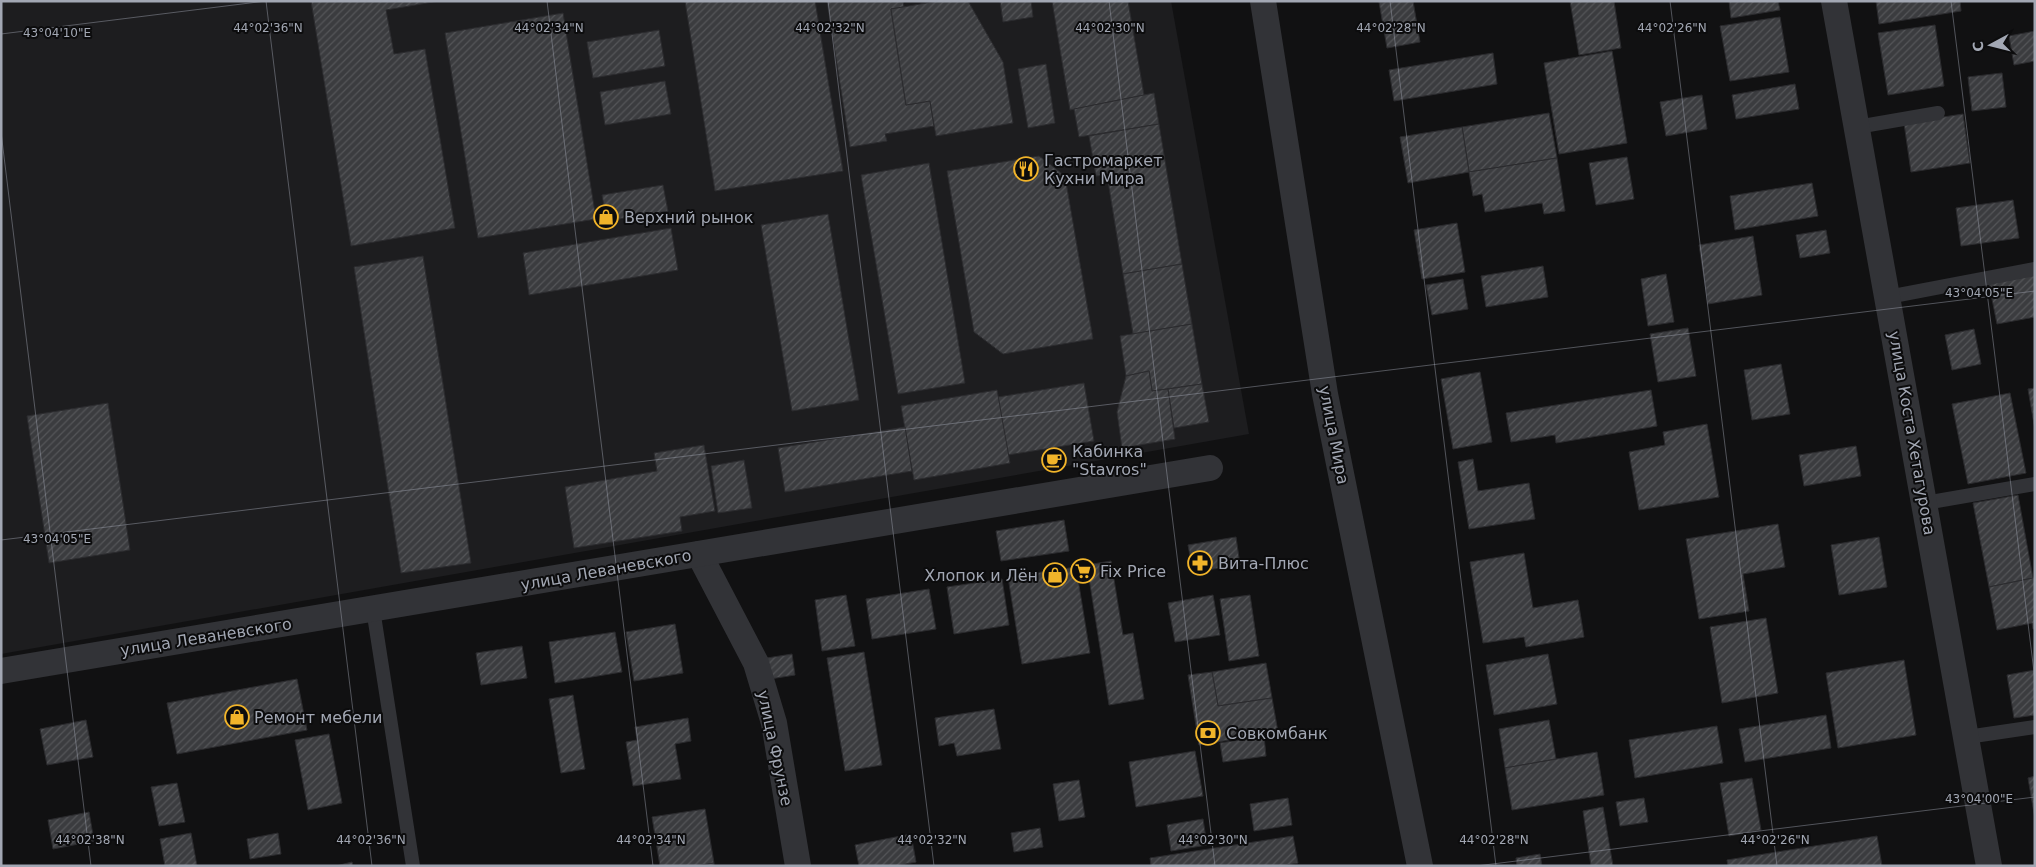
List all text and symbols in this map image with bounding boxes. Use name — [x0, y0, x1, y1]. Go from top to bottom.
north arrow — [1966, 20, 2016, 70]
text: 44°02'36"N — [233, 21, 303, 35]
text: 44°02'34"N — [514, 21, 584, 35]
text: 44°02'32"N — [795, 21, 865, 35]
text: 44°02'30"N — [1075, 21, 1145, 35]
text: 44°02'28"N — [1356, 21, 1426, 35]
text: 44°02'26"N — [1637, 21, 1707, 35]
text: 43°04'10"E — [23, 26, 91, 40]
text: С — [1970, 41, 1987, 53]
place label: Гастромаркет Кухни Мира — [1044, 151, 1162, 188]
restaurant icon: Гастромаркет Кухни Мира — [1013, 156, 1039, 182]
shop icon: Верхний рынок — [593, 204, 619, 230]
place label: Верхний рынок — [624, 208, 754, 227]
text: 43°04'05"E — [1945, 286, 2013, 300]
street label: улица Коста Хетагурова — [1885, 329, 1939, 537]
street label: улица Мира — [1315, 384, 1353, 486]
place label: Кабинка "Stavros" — [1072, 442, 1147, 479]
cafe icon: Кабинка "Stavros" — [1041, 447, 1067, 473]
text: 43°04'05"E — [23, 532, 91, 546]
street label: улица Леваневского — [519, 546, 693, 594]
pharmacy icon: Вита-Плюс — [1187, 550, 1213, 576]
place label: Вита-Плюс — [1218, 554, 1309, 573]
supermarket icon: Fix Price — [1070, 558, 1096, 584]
shop icon: Хлопок и Лён — [1042, 562, 1068, 588]
place label: Fix Price — [1100, 562, 1166, 581]
place label: Хлопок и Лён — [924, 566, 1038, 585]
street label: улица Леваневского — [119, 614, 293, 660]
street label: улица Фрунзе — [753, 688, 797, 808]
shop icon: Ремонт мебели — [224, 704, 250, 730]
place label: Ремонт мебели — [254, 708, 382, 727]
bank icon: Совкомбанк — [1195, 720, 1221, 746]
place label: Совкомбанк — [1226, 724, 1328, 743]
text: 43°04'00"E — [1945, 792, 2013, 806]
text: 44°02'38"N — [55, 833, 125, 847]
text: 44°02'36"N — [336, 833, 406, 847]
text: 44°02'34"N — [616, 833, 686, 847]
text: 44°02'32"N — [897, 833, 967, 847]
text: 44°02'30"N — [1178, 833, 1248, 847]
text: 44°02'28"N — [1459, 833, 1529, 847]
text: 44°02'26"N — [1740, 833, 1810, 847]

